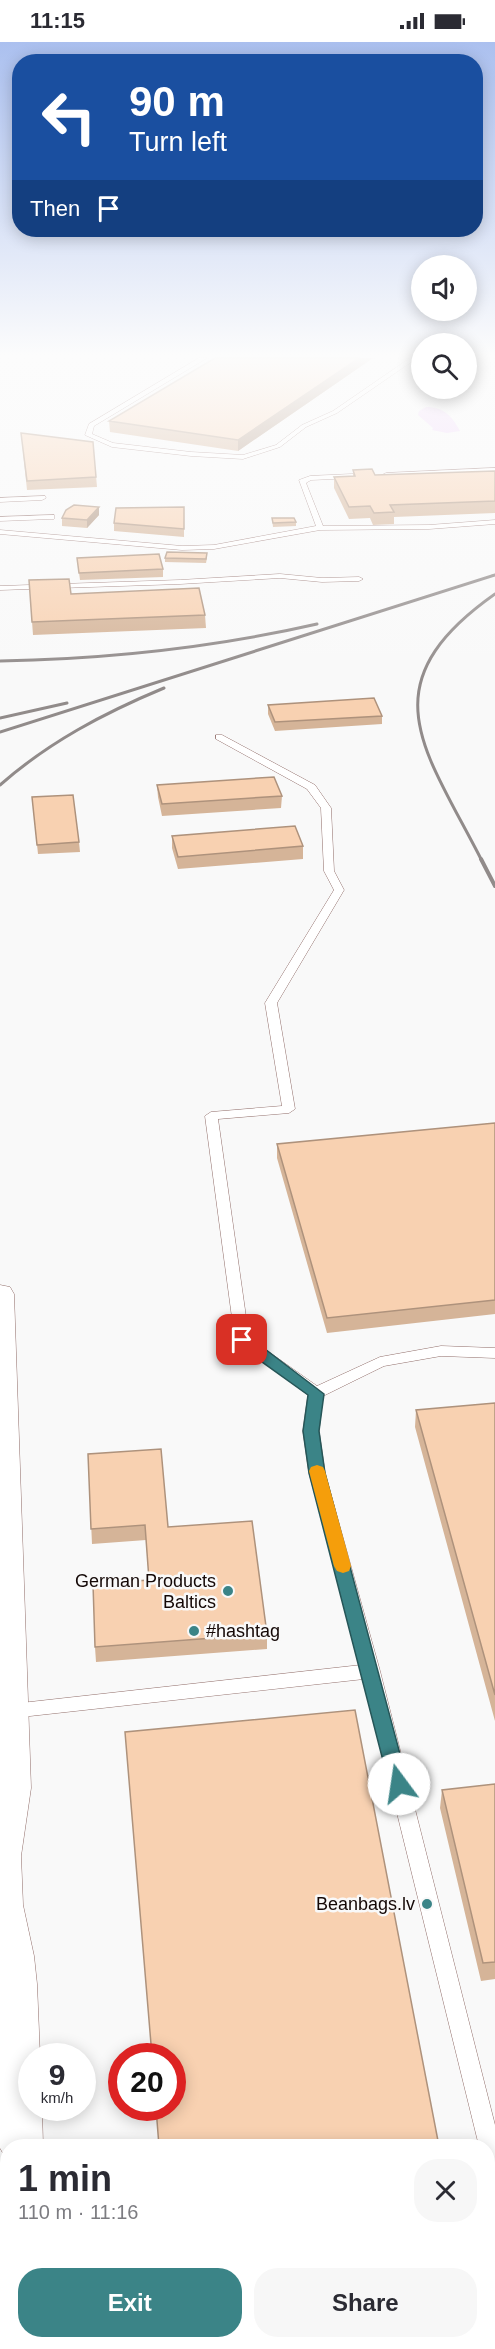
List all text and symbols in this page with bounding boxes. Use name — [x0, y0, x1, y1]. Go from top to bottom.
text: 11:15 — [30, 8, 85, 33]
icon: left — [30, 78, 108, 156]
text: 90 m — [129, 78, 225, 125]
text: Turn left — [129, 127, 227, 157]
icon: arrive — [92, 192, 125, 225]
text: Then — [30, 196, 80, 221]
map controls — [411, 255, 477, 399]
button: sound — [411, 255, 477, 321]
button: search — [411, 333, 477, 399]
pin — [216, 1314, 267, 1365]
icon: arrive — [225, 1323, 258, 1356]
place label: German Products Baltics — [75, 1571, 216, 1612]
marker: German Products Baltics — [221, 1584, 235, 1598]
place label: #hashtag — [206, 1621, 280, 1641]
marker: #hashtag — [187, 1624, 201, 1638]
position arrow — [367, 1752, 431, 1816]
place label: Beanbags.lv — [316, 1894, 415, 1914]
marker: Beanbags.lv — [420, 1897, 434, 1911]
speed limit sign: 20 — [108, 2043, 186, 2121]
text: 9 — [49, 2058, 65, 2091]
text: km/h — [41, 2089, 73, 2106]
text: 1 min — [18, 2158, 112, 2199]
button: close — [414, 2159, 477, 2222]
text: 110 m · 11:16 — [18, 2201, 138, 2223]
button: Exit — [18, 2268, 242, 2337]
button: Share — [254, 2268, 477, 2337]

